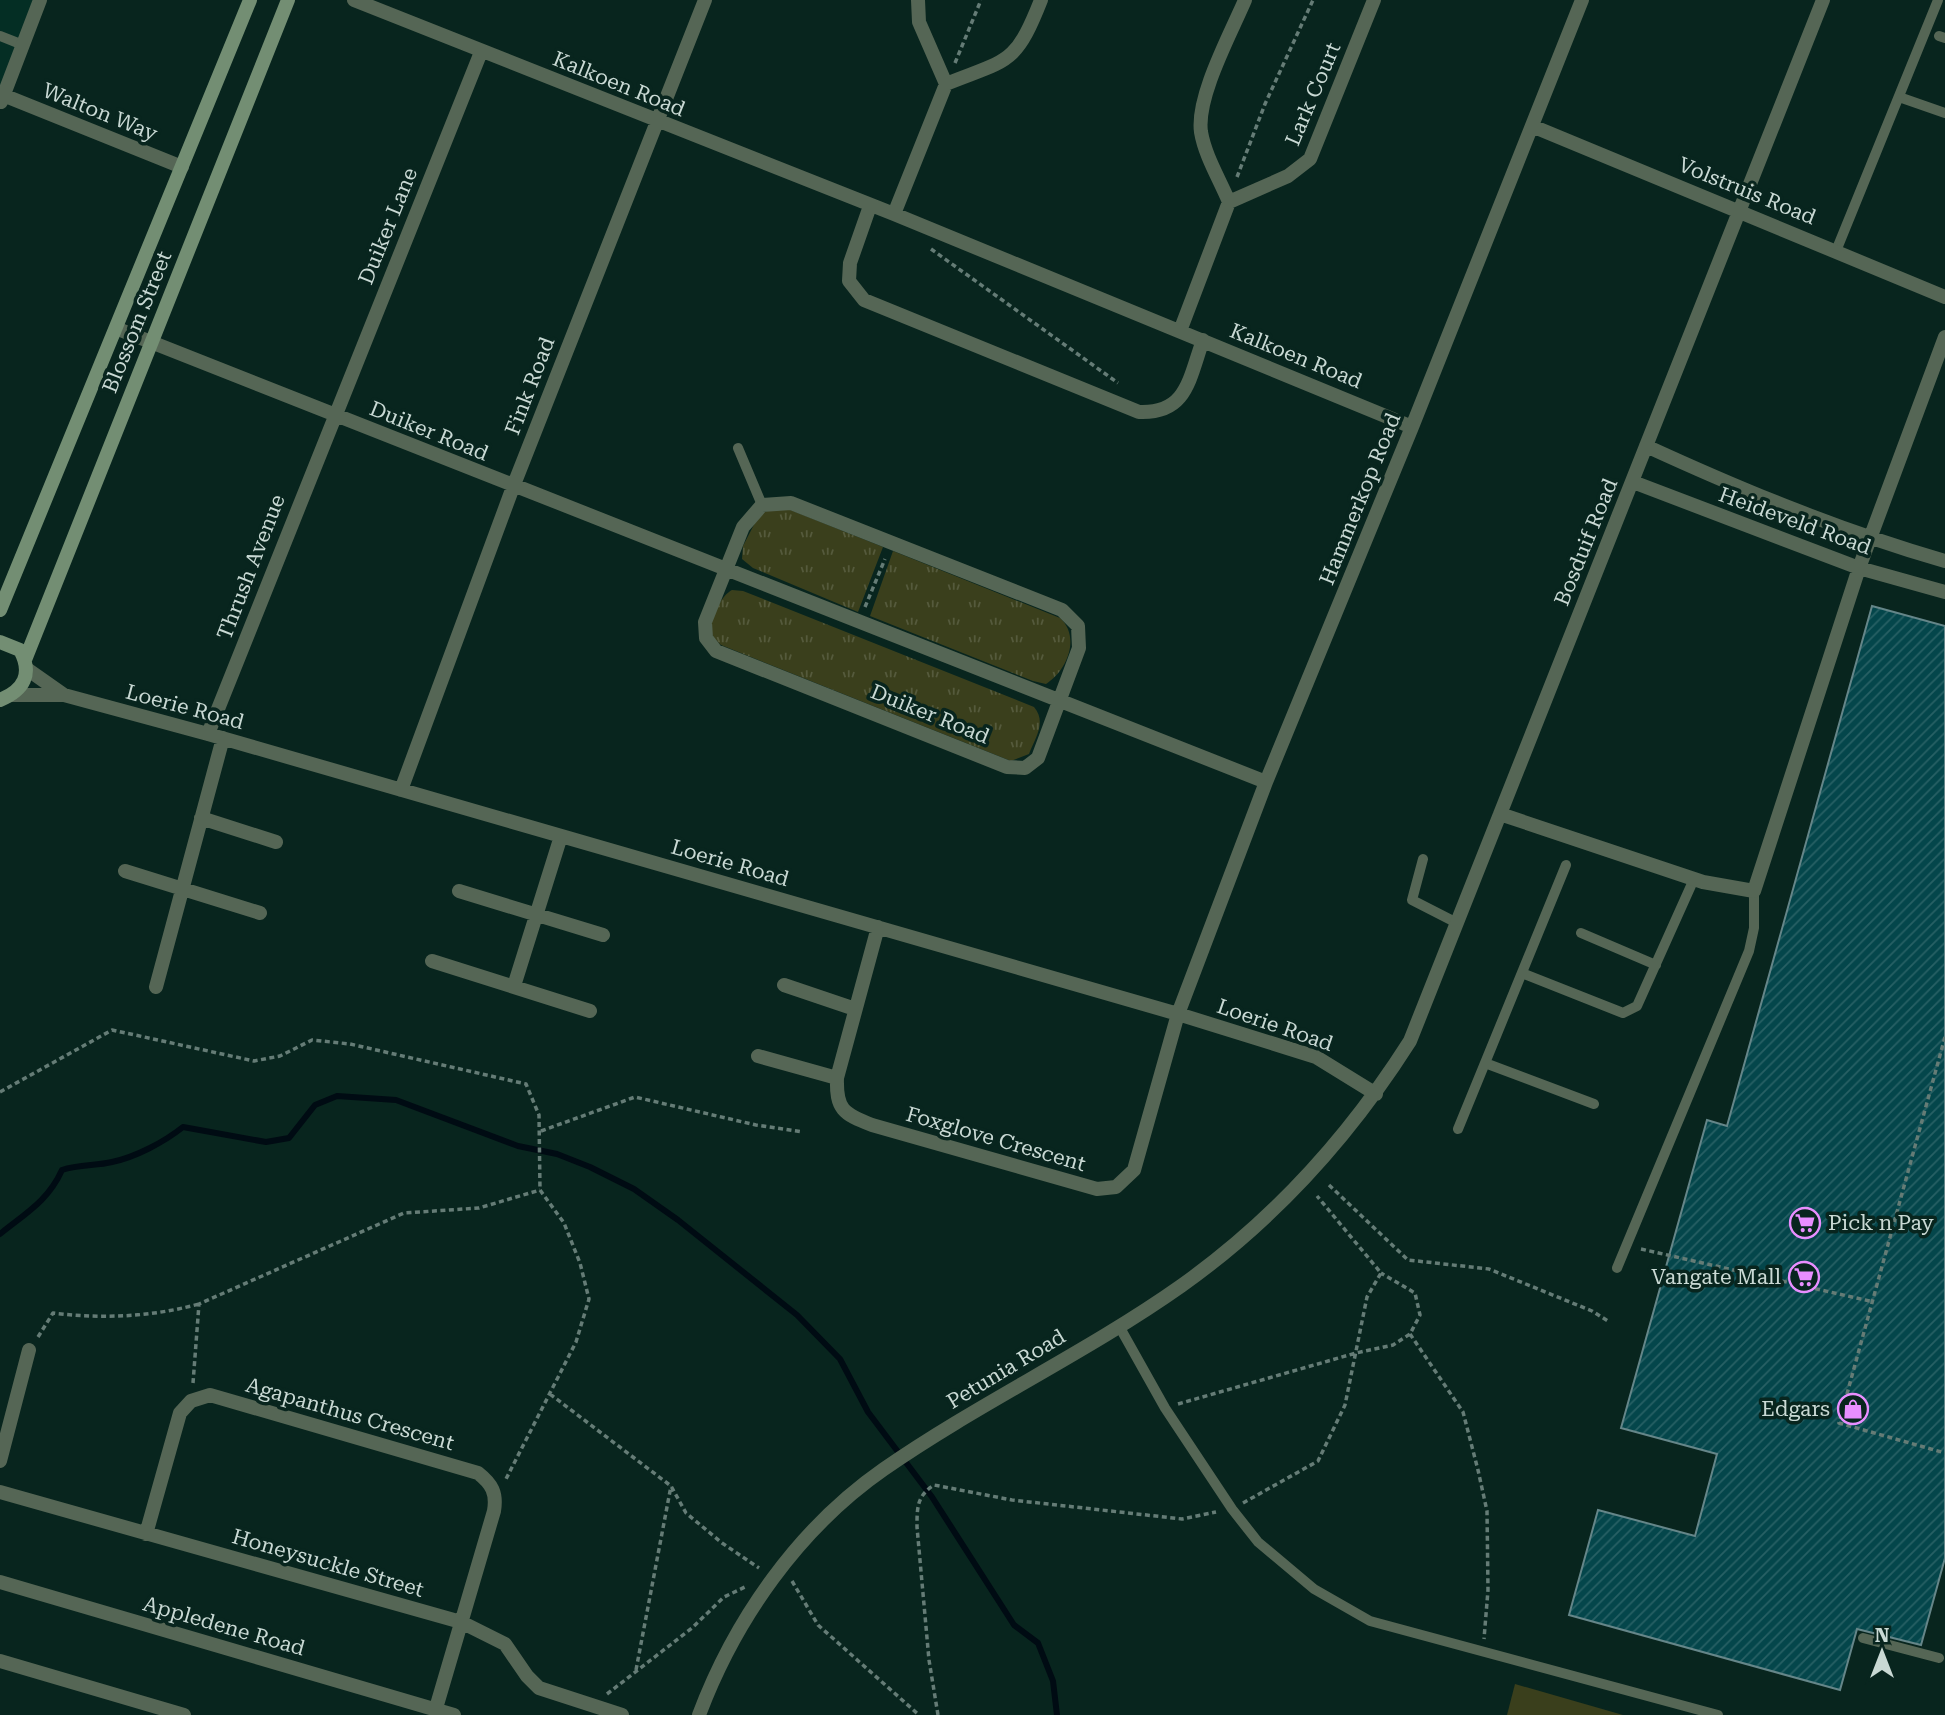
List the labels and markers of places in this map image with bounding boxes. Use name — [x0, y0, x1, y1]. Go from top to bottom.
supermarket icon: Pick n Pay — [1788, 1206, 1822, 1240]
place label: Pick n Pay — [1828, 1211, 1934, 1235]
supermarket icon: Vangate Mall — [1787, 1260, 1821, 1294]
place label: Vangate Mall — [1651, 1265, 1782, 1289]
shop icon: Edgars — [1836, 1392, 1870, 1426]
place label: Edgars — [1761, 1397, 1830, 1421]

